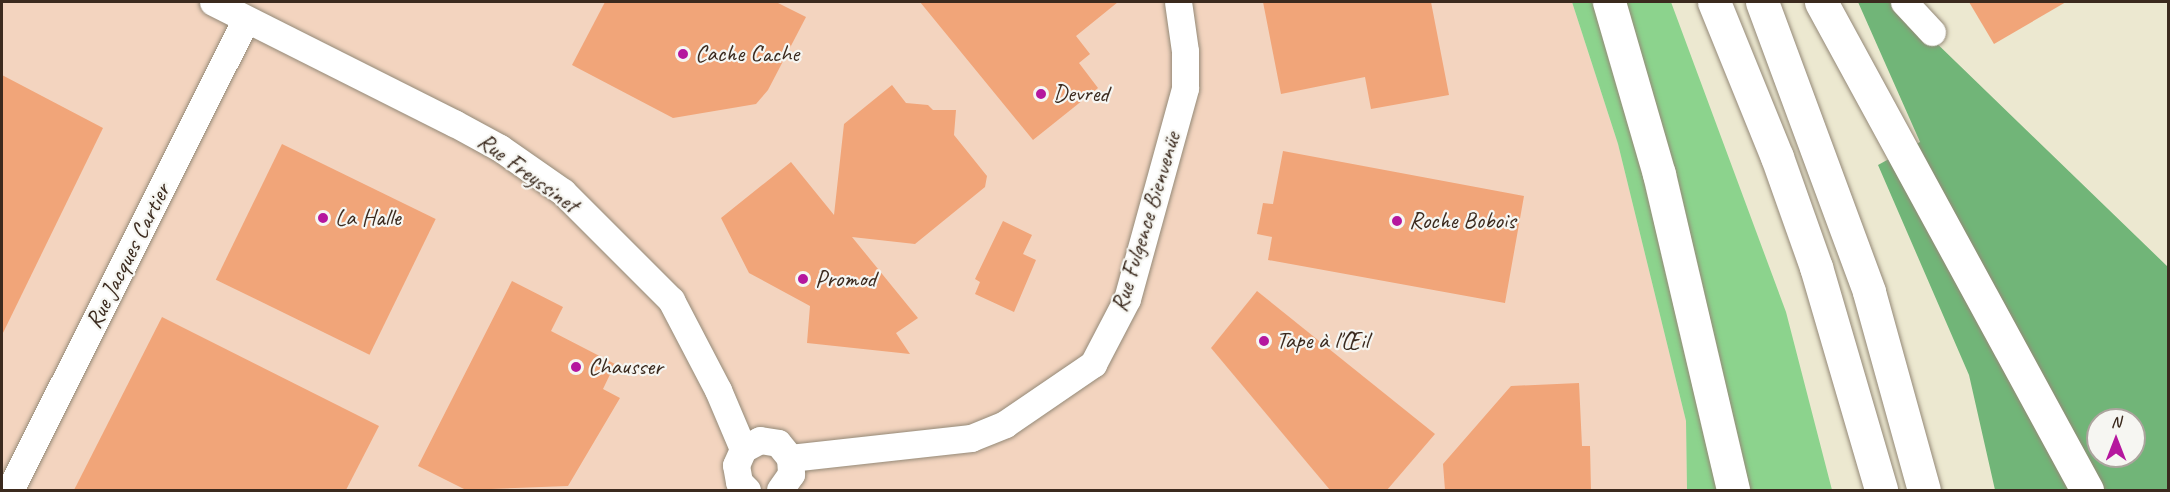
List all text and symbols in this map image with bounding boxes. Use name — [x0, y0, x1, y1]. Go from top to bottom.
place label: Cache Cache — [695, 40, 799, 68]
marker: Cache Cache — [676, 47, 690, 61]
place label: Devred — [1053, 80, 1109, 108]
marker: Devred — [1034, 87, 1048, 101]
street label: Rue Freyssinet — [472, 127, 584, 219]
street label: Rue Fulgence Bienvenüe — [1105, 128, 1187, 316]
street label: Rue Jacques Cartier — [79, 178, 177, 334]
place label: La Halle — [335, 204, 401, 232]
place label: Roche Bobois — [1409, 207, 1516, 235]
marker: La Halle — [316, 211, 330, 225]
marker: Roche Bobois — [1390, 214, 1404, 228]
place label: Promod — [815, 265, 876, 293]
marker: Promod — [796, 272, 810, 286]
place label: Tape à l'Œil — [1276, 327, 1369, 355]
marker: Tape à l'Œil — [1257, 334, 1271, 348]
place label: Chausser — [588, 353, 663, 381]
marker: Chausser — [569, 360, 583, 374]
north arrow — [2086, 408, 2146, 468]
text: N — [2111, 412, 2121, 432]

